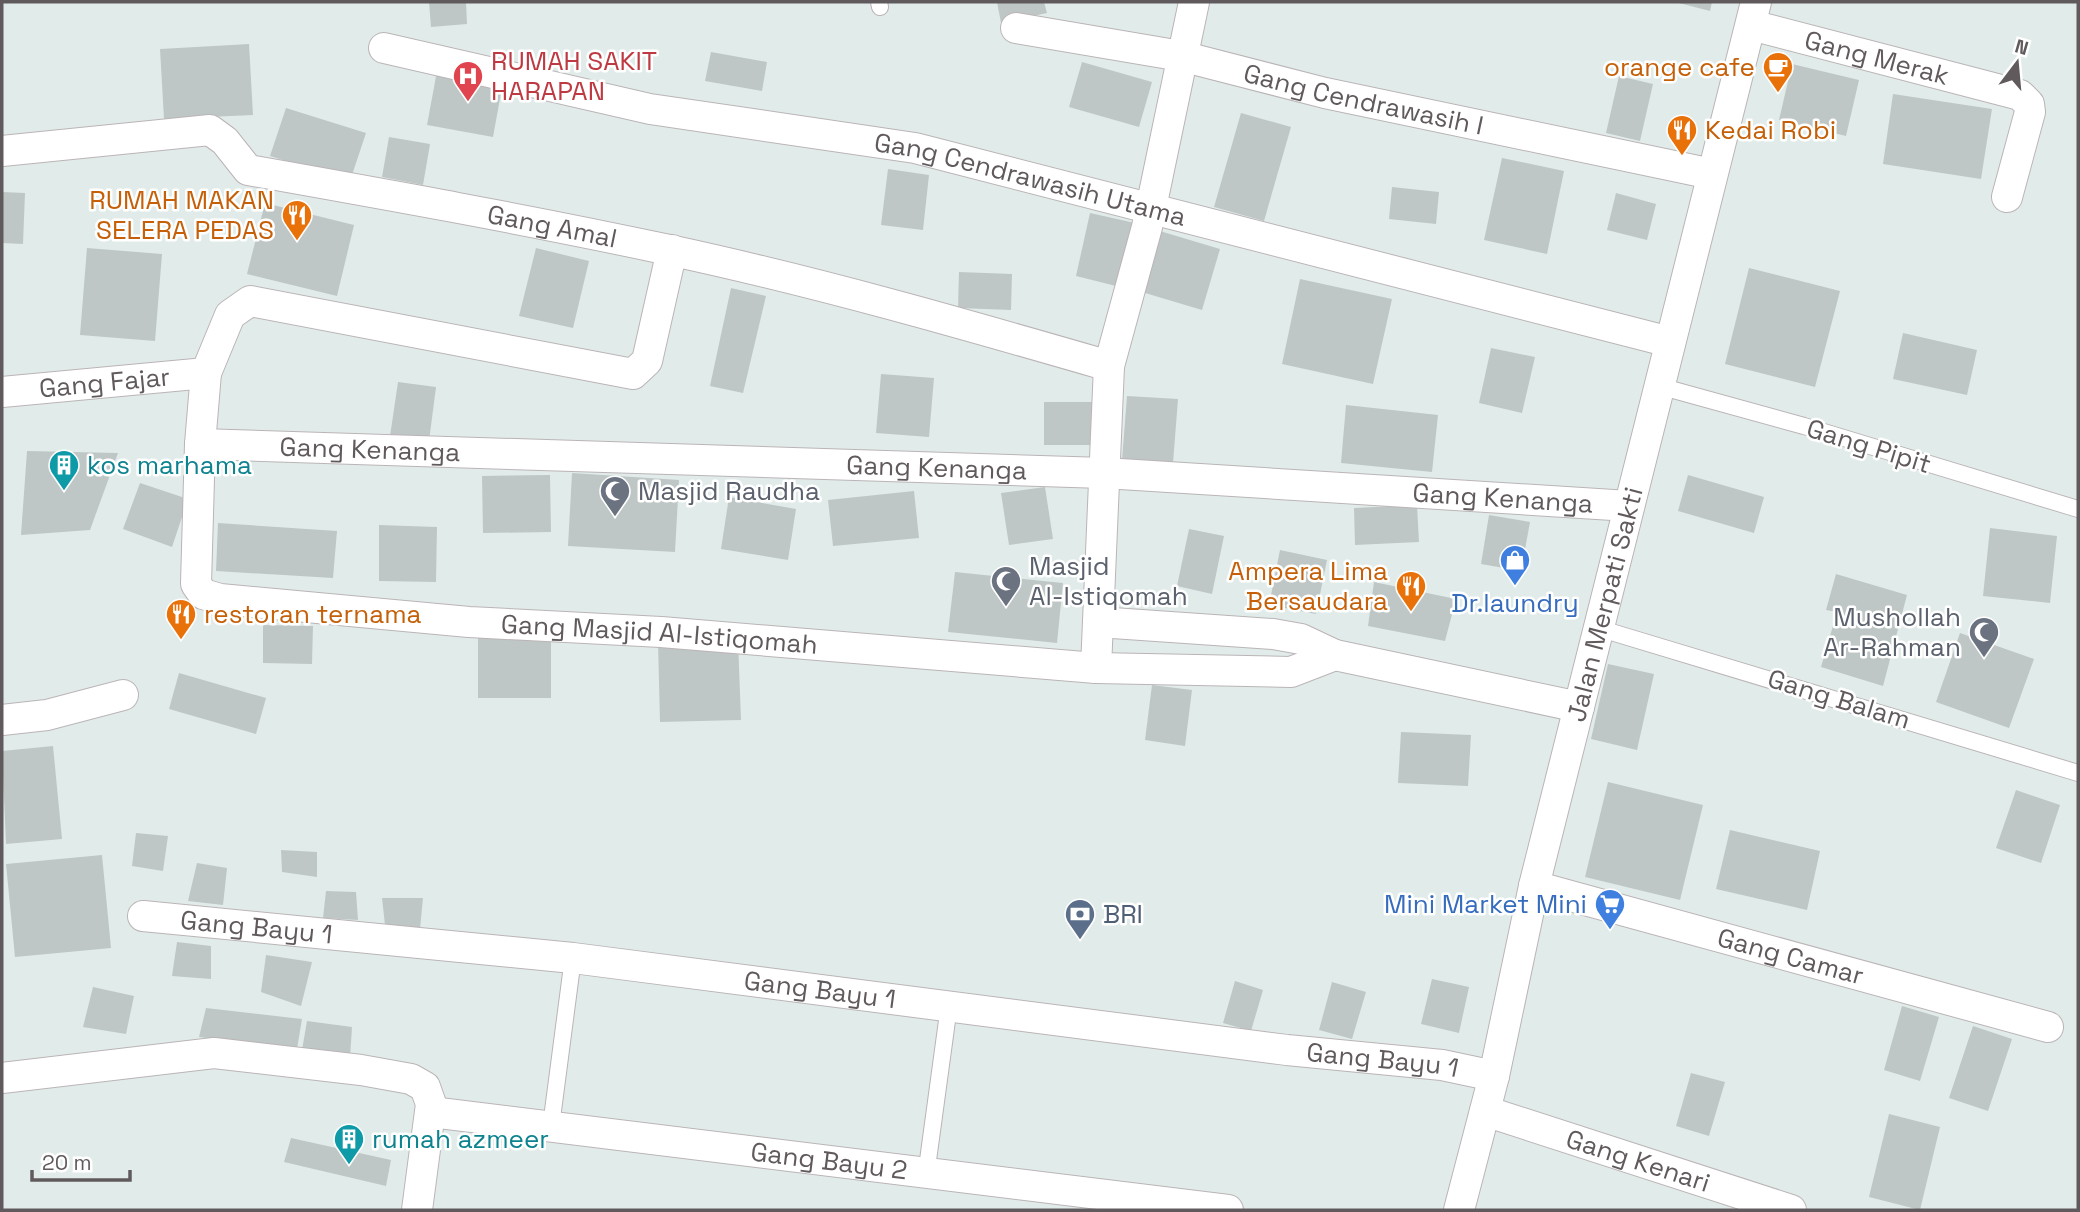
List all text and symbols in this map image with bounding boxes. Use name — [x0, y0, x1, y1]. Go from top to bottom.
street label: Gang Merak — [1801, 23, 1953, 93]
north arrow — [1982, 28, 2052, 98]
text: N — [2012, 33, 2031, 61]
place label: RUMAH SAKIT HARAPAN — [491, 44, 657, 108]
place label: orange cafe — [1604, 50, 1755, 84]
cafe icon: orange cafe — [1761, 50, 1795, 94]
street label: Gang Cendrawasih I — [1240, 56, 1486, 143]
hospital icon: RUMAH SAKIT HARAPAN — [451, 59, 485, 103]
restaurant icon: Kedai Robi — [1665, 113, 1699, 157]
place label: Kedai Robi — [1705, 113, 1836, 147]
street label: Gang Cendrawasih Utama — [872, 125, 1190, 234]
place label: RUMAH MAKAN SELERA PEDAS — [89, 183, 274, 247]
street label: Gang Amal — [485, 197, 620, 256]
restaurant icon: RUMAH MAKAN SELERA PEDAS — [280, 198, 314, 242]
street label: Gang Fajar — [38, 359, 172, 405]
street label: Gang Pipit — [1803, 411, 1935, 481]
street label: Gang Kenanga — [279, 430, 461, 469]
building icon: kos marhama — [47, 448, 81, 492]
place label: kos marhama — [87, 448, 252, 482]
street label: Gang Kenanga — [846, 448, 1028, 488]
mosque icon: Masjid Raudha — [598, 474, 632, 518]
place label: Masjid Raudha — [638, 474, 820, 508]
street label: Gang Kenanga — [1411, 475, 1594, 521]
street label: Jalan Merpati Sakti — [1559, 484, 1651, 725]
shop icon: Dr.laundry — [1498, 543, 1532, 587]
place label: Masjid Al-Istiqomah — [1029, 549, 1188, 613]
place label: Ampera Lima Bersaudara — [1228, 554, 1388, 618]
mosque icon: Masjid Al-Istiqomah — [989, 564, 1023, 608]
restaurant icon: Ampera Lima Bersaudara — [1394, 569, 1428, 613]
place label: Dr.laundry — [1451, 586, 1579, 620]
restaurant icon: restoran ternama — [164, 597, 198, 641]
place label: restoran ternama — [204, 597, 422, 631]
place label: Mushollah Ar-Rahman — [1823, 600, 1961, 664]
street label: Gang Masjid Al-Istiqomah — [500, 607, 819, 662]
mosque icon: Mushollah Ar-Rahman — [1967, 615, 2001, 659]
street label: Gang Balam — [1764, 661, 1914, 737]
place label: Mini Market Mini — [1384, 887, 1587, 921]
supermarket icon: Mini Market Mini — [1593, 887, 1627, 931]
bank icon: BRI — [1063, 897, 1097, 941]
place label: BRI — [1103, 897, 1143, 931]
street label: Gang Bayu 1 — [179, 903, 334, 951]
street label: Gang Camar — [1714, 920, 1867, 993]
street label: Gang Bayu 1 — [742, 963, 898, 1016]
street label: Gang Bayu 1 — [1305, 1035, 1462, 1085]
street label: Gang Kenari — [1562, 1121, 1714, 1200]
building icon: rumah azmeer — [332, 1122, 366, 1166]
place label: rumah azmeer — [372, 1122, 549, 1156]
street label: Gang Bayu 2 — [749, 1134, 909, 1187]
scale bar — [32, 1138, 130, 1182]
text: 20 m — [42, 1149, 92, 1176]

